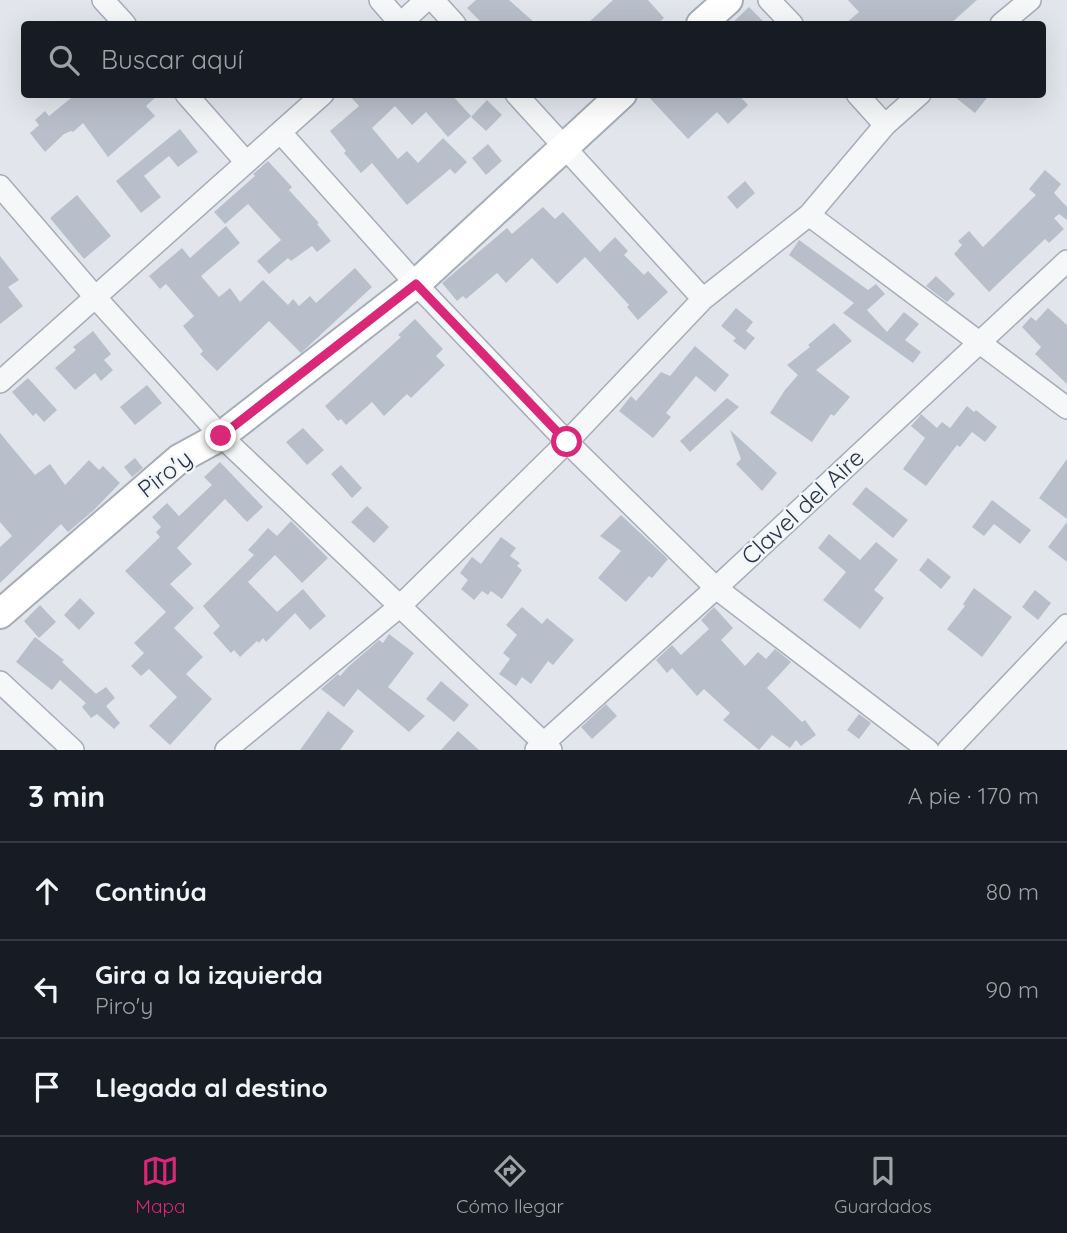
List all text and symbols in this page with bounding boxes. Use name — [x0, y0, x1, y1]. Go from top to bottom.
search box — [21, 21, 1046, 98]
icon: search — [45, 41, 83, 79]
text: Buscar aquí — [101, 43, 243, 76]
route end — [205, 420, 236, 451]
route start — [551, 426, 582, 457]
street label: Clavel del Aire — [735, 442, 870, 571]
street label: Piro'y — [131, 443, 198, 504]
text: 3 min — [28, 777, 105, 815]
text: A pie · 170 m — [908, 781, 1039, 810]
icon: ahead — [28, 872, 66, 910]
text: Continúa — [95, 875, 207, 908]
text: 80 m — [986, 877, 1039, 906]
text: Gira a la izquierda — [95, 958, 323, 991]
icon: left — [28, 970, 66, 1008]
text: 90 m — [985, 975, 1039, 1004]
text: Piro'y — [95, 991, 153, 1020]
icon: arrive — [28, 1068, 66, 1106]
text: Llegada al destino — [95, 1071, 328, 1104]
tab: Mapa — [135, 1152, 186, 1218]
tab: Cómo llegar — [456, 1152, 564, 1218]
tab: Guardados — [834, 1152, 932, 1218]

